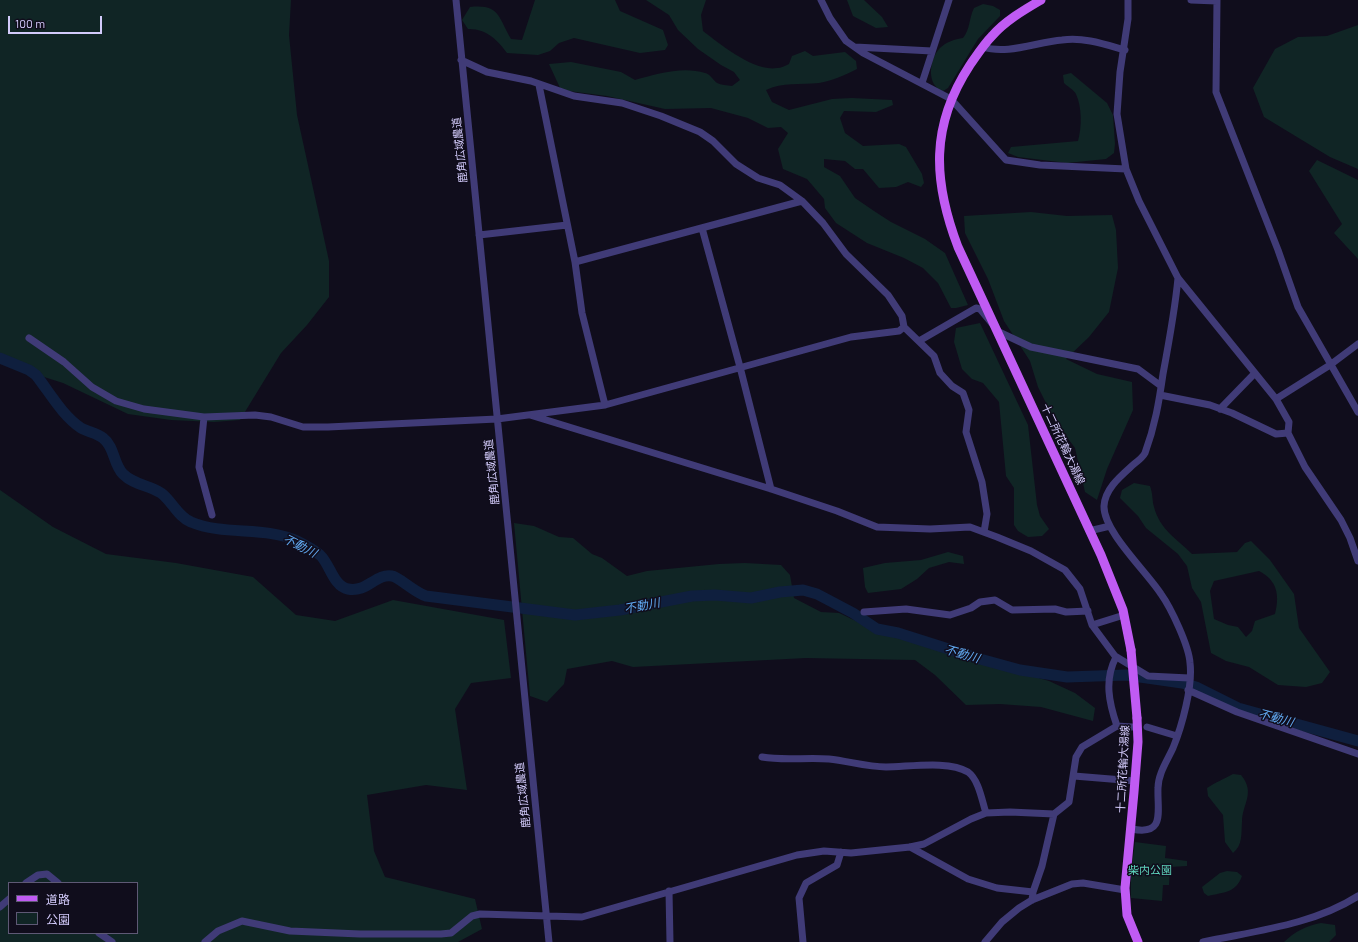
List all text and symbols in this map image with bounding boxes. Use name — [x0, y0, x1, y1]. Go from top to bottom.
scale bar — [10, 8, 104, 34]
text: 100 m — [15, 16, 45, 30]
street label: 鹿角広域農道 — [450, 116, 470, 184]
street label: 十二所花輪大湯線 — [1038, 401, 1088, 487]
street label: 鹿角広域農道 — [482, 438, 502, 506]
water label: 不動川 — [281, 531, 319, 561]
water label: 不動川 — [623, 595, 661, 617]
water label: 不動川 — [943, 642, 981, 666]
water label: 不動川 — [1257, 706, 1295, 730]
street label: 十二所花輪大湯線 — [1114, 725, 1132, 813]
street label: 鹿角広域農道 — [513, 761, 533, 829]
park label: 柴内公園 — [1128, 863, 1172, 877]
legend — [8, 882, 138, 934]
text: 道路 — [46, 892, 70, 906]
text: 公園 — [46, 912, 70, 926]

